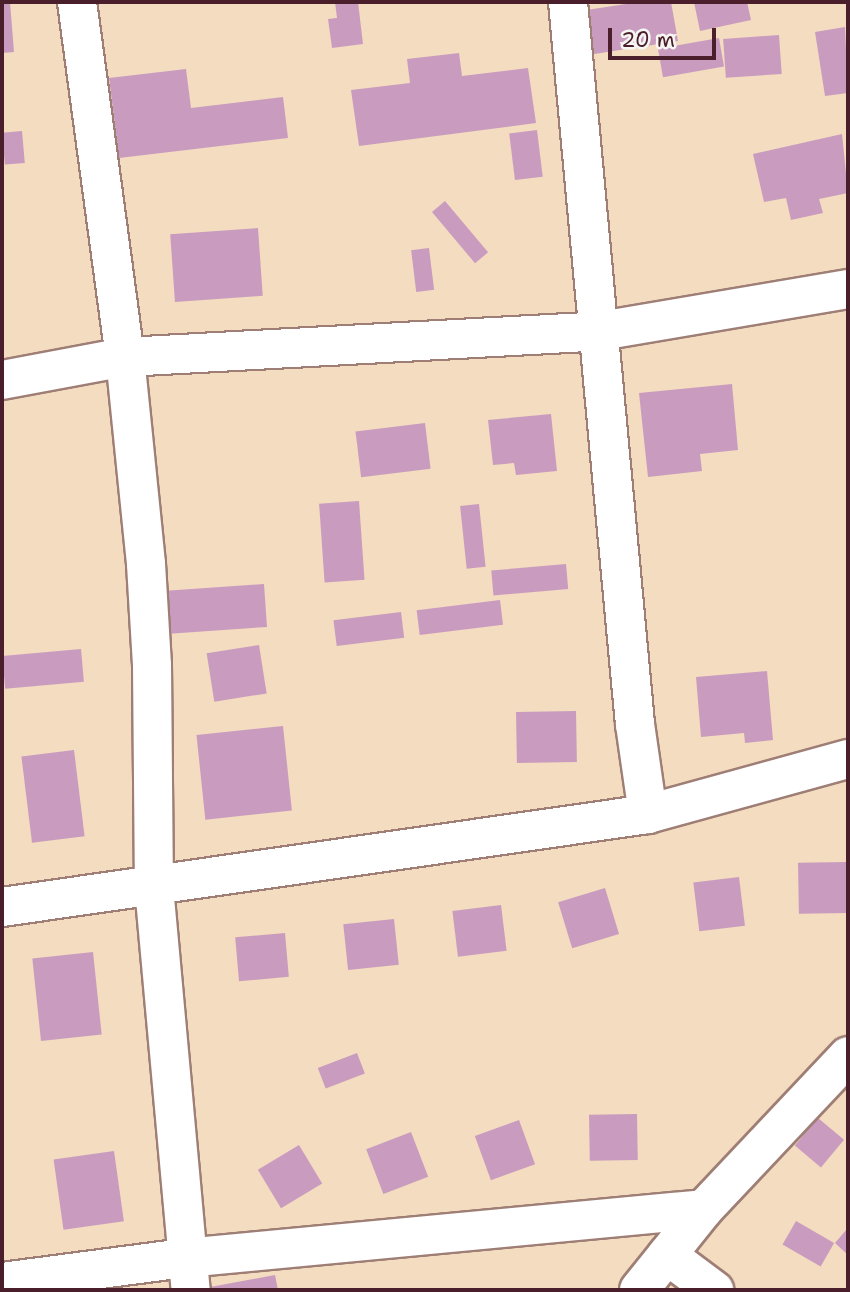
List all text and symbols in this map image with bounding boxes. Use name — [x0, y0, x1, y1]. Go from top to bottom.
scale bar — [612, 14, 720, 58]
text: 20 m — [621, 26, 675, 54]

